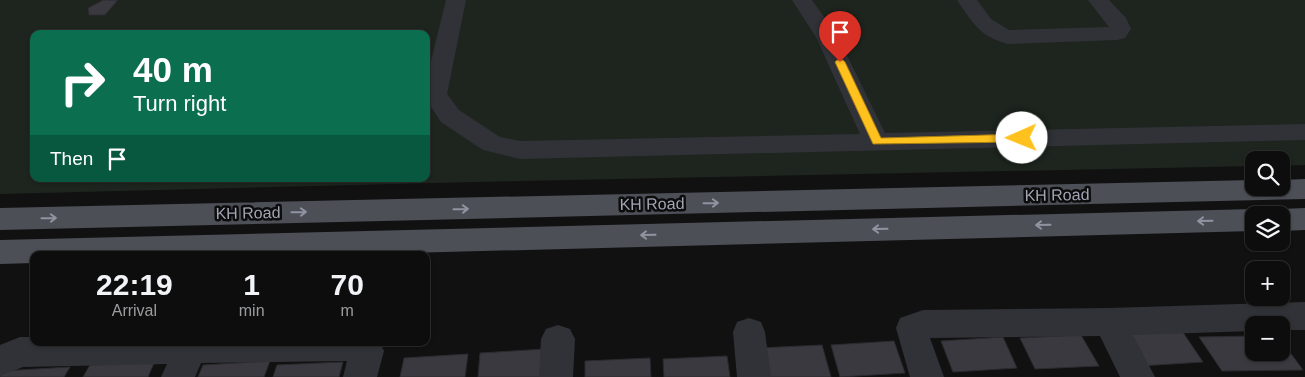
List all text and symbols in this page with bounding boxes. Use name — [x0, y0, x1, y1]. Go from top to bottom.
pin — [819, 11, 861, 62]
icon: arrive — [826, 18, 854, 46]
icon: right — [50, 50, 115, 115]
text: 40 m — [133, 50, 213, 89]
text: Turn right — [133, 91, 226, 116]
position arrow — [995, 111, 1047, 163]
icon: arrive — [103, 145, 131, 173]
text: Then — [50, 148, 93, 169]
map controls — [1245, 151, 1290, 361]
button: search — [1245, 151, 1290, 196]
street label: KH Road — [1024, 186, 1090, 204]
street label: KH Road — [619, 195, 685, 213]
one-way arrow — [702, 198, 719, 208]
street label: KH Road — [215, 204, 281, 222]
one-way arrow — [453, 204, 469, 213]
button: layers — [1245, 206, 1290, 251]
one-way arrow — [290, 207, 306, 217]
one-way arrow — [40, 213, 56, 223]
one-way arrow — [1197, 217, 1213, 226]
one-way arrow — [1035, 220, 1051, 230]
one-way arrow — [872, 224, 888, 234]
one-way arrow — [640, 230, 656, 239]
button: + — [1245, 261, 1290, 306]
text: 22:19 — [96, 268, 173, 301]
text: 1 — [243, 268, 260, 301]
text: 70 — [331, 268, 364, 301]
text: Arrival — [112, 302, 157, 319]
text: min — [239, 302, 265, 319]
text: m — [341, 302, 354, 319]
button: − — [1245, 316, 1290, 361]

